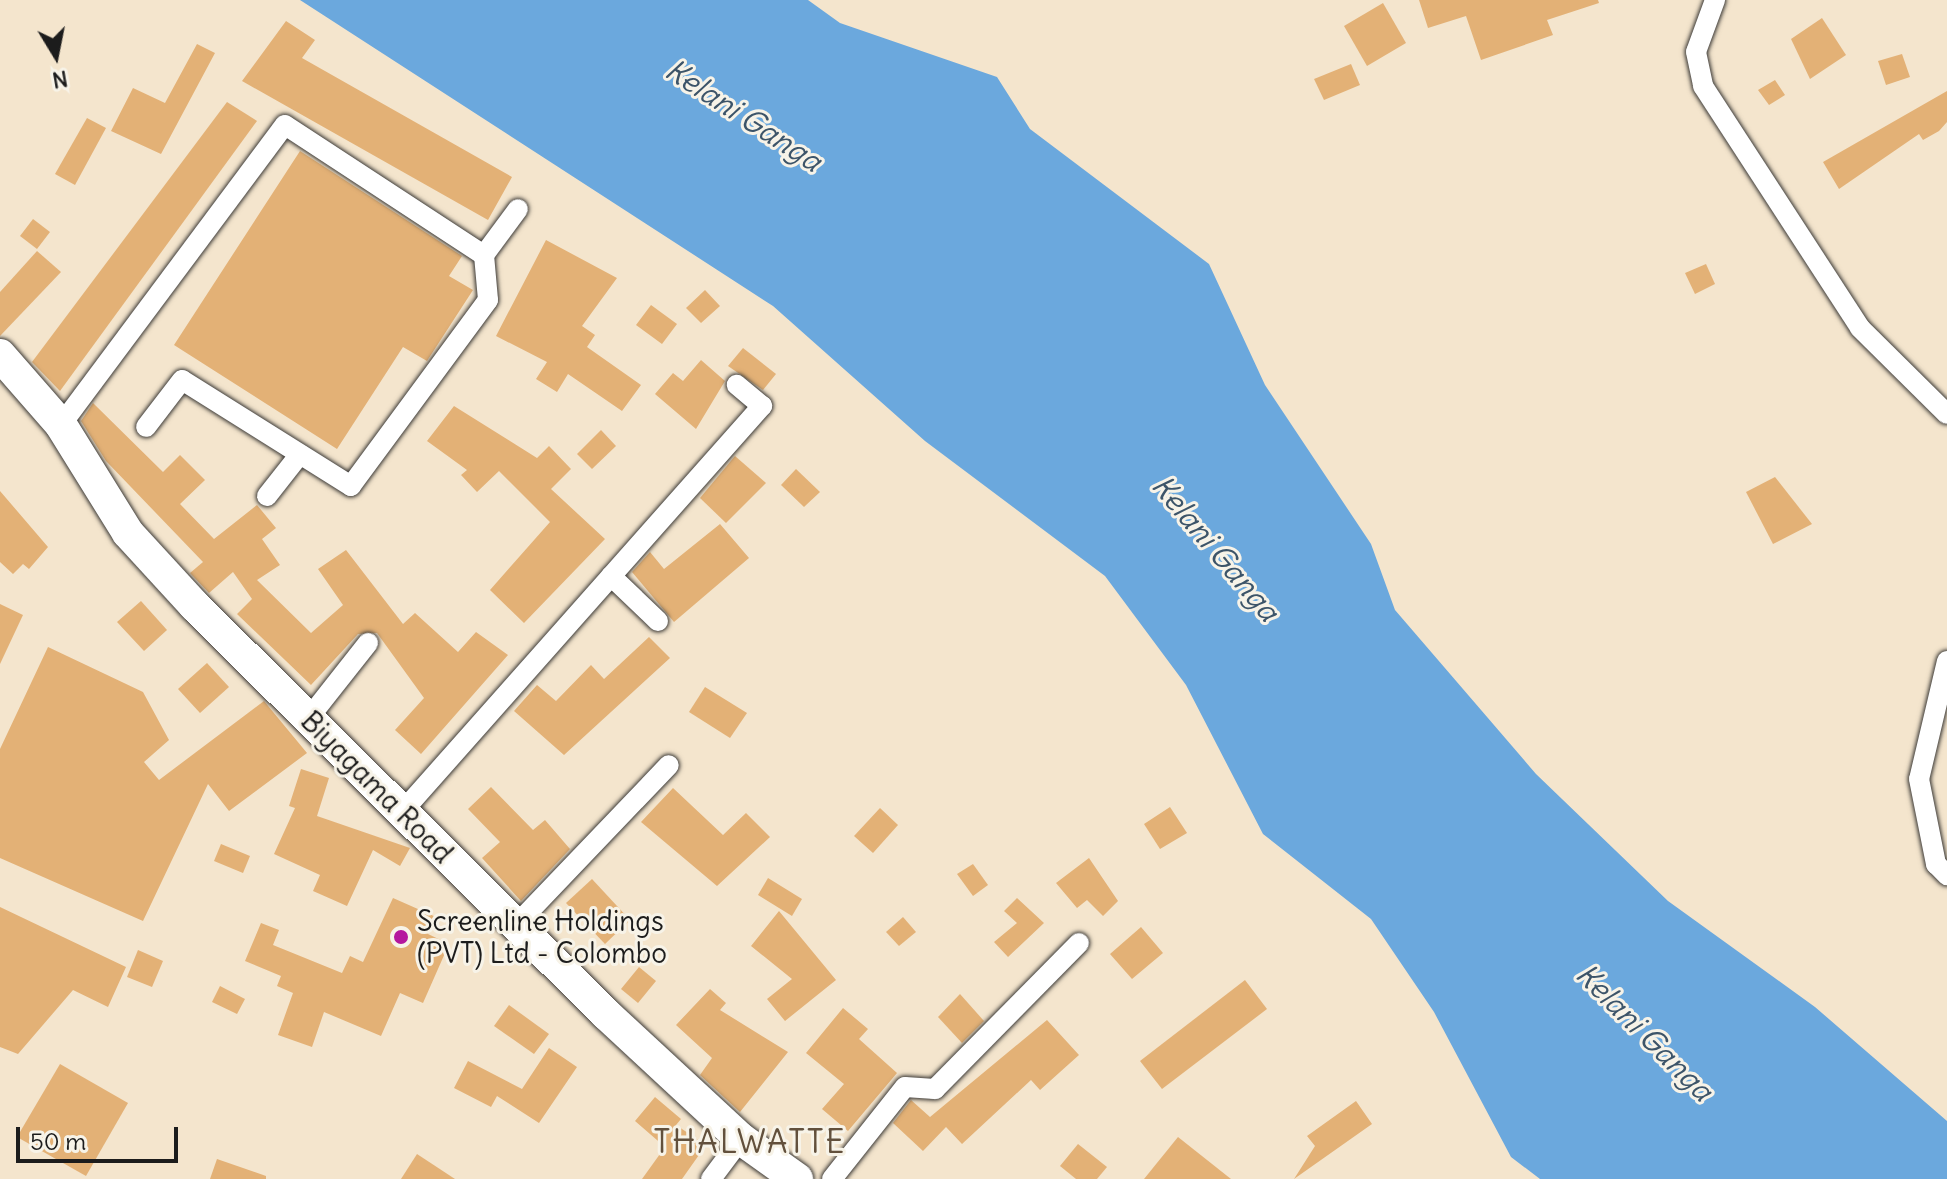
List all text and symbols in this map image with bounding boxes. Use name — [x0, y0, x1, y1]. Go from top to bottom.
north arrow — [16, 16, 96, 96]
water label: Kelani Ganga — [659, 51, 829, 179]
text: N — [50, 65, 70, 95]
water label: Kelani Ganga — [1145, 468, 1287, 628]
street label: Biyagama Road — [294, 704, 460, 870]
place label: Screenline Holdings (PVT) Ltd - Colombo — [417, 904, 667, 970]
marker: Screenline Holdings (PVT) Ltd - Colombo — [392, 928, 410, 946]
water label: Kelani Ganga — [1569, 956, 1721, 1108]
scale bar — [20, 1111, 182, 1161]
district label: THALWATTE — [654, 1123, 846, 1161]
text: 50 m — [30, 1126, 86, 1156]

